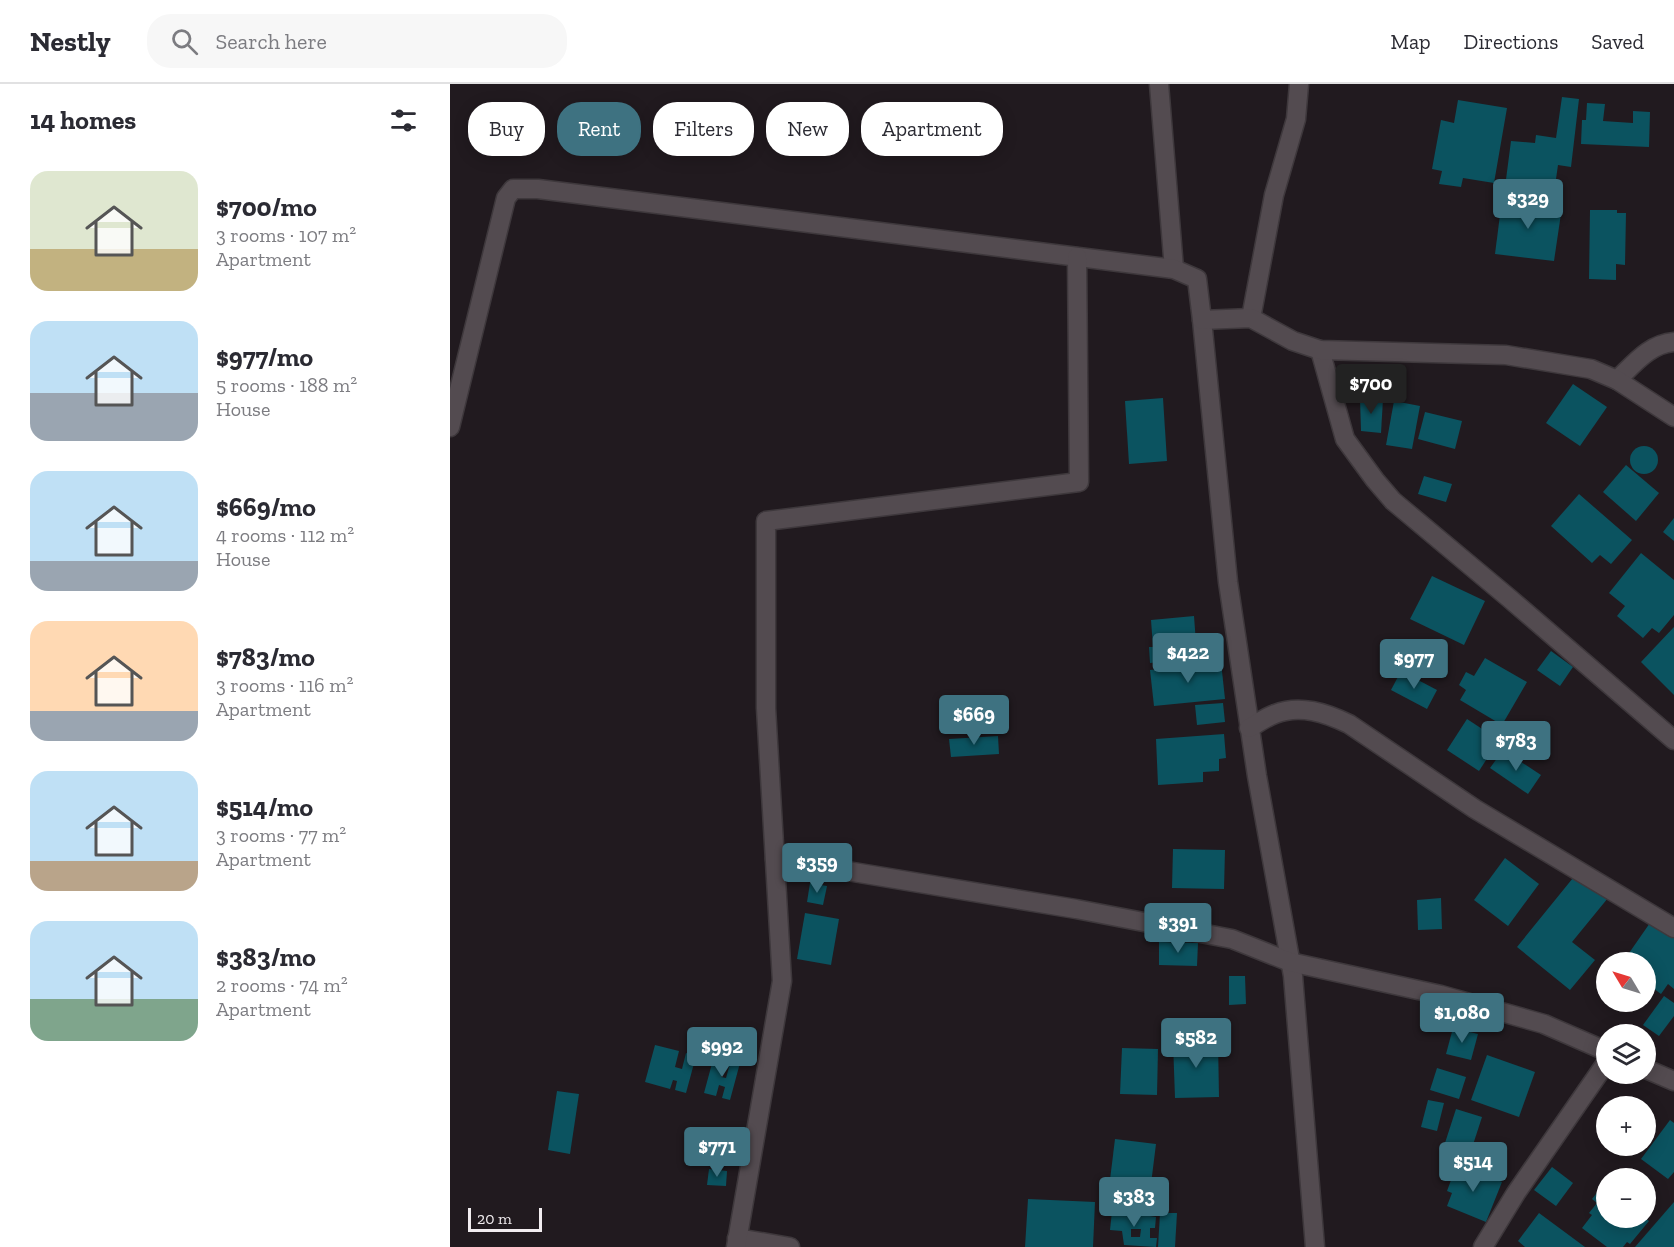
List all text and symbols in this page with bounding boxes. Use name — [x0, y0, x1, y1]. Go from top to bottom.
search box — [147, 14, 567, 68]
text: Nestly — [30, 25, 111, 58]
icon: search — [168, 25, 201, 58]
text: Search here — [216, 28, 327, 55]
text: Map — [1391, 29, 1431, 54]
text: Directions — [1464, 29, 1558, 54]
text: Saved — [1591, 29, 1644, 54]
chip: Buy — [468, 102, 545, 156]
chip: Rent — [557, 102, 641, 156]
chip: Filters — [653, 102, 754, 156]
chip: New — [766, 102, 849, 156]
chip: Apartment — [861, 102, 1003, 156]
text: 14 homes — [30, 104, 136, 136]
icon: filters — [387, 104, 420, 137]
pin: $329 — [1492, 179, 1564, 230]
text: $329 — [1507, 186, 1549, 210]
text: $700/mo — [216, 191, 317, 223]
icon: home — [78, 195, 150, 267]
text: 3 rooms · 107 m² — [216, 223, 356, 247]
text: Apartment — [216, 247, 311, 271]
text: $977/mo — [216, 341, 313, 373]
icon: home — [78, 345, 150, 417]
pin: $700 — [1335, 364, 1407, 415]
text: $700 — [1350, 371, 1392, 395]
text: 5 rooms · 188 m² — [216, 373, 357, 397]
text: House — [216, 397, 270, 421]
text: $669/mo — [216, 491, 316, 523]
icon: home — [78, 495, 150, 567]
text: 4 rooms · 112 m² — [216, 523, 354, 547]
text: House — [216, 547, 270, 571]
pin: $422 — [1152, 633, 1224, 684]
pin: $977 — [1378, 639, 1450, 690]
text: $422 — [1167, 640, 1209, 664]
text: $783/mo — [216, 641, 315, 673]
icon: home — [78, 645, 150, 717]
text: $977 — [1394, 646, 1434, 670]
text: 3 rooms · 116 m² — [216, 673, 353, 697]
pin: $669 — [938, 695, 1010, 746]
text: Apartment — [216, 697, 311, 721]
text: $669 — [953, 702, 995, 726]
pin: $783 — [1480, 721, 1552, 772]
text: $783 — [1495, 728, 1537, 752]
text: $514/mo — [216, 791, 313, 823]
icon: home — [78, 795, 150, 867]
text: 3 rooms · 77 m² — [216, 823, 346, 847]
pin: $359 — [781, 843, 853, 894]
text: Apartment — [216, 847, 311, 871]
text: $359 — [796, 850, 838, 874]
pin: $391 — [1142, 903, 1214, 954]
text: $391 — [1158, 910, 1198, 934]
text: $383/mo — [216, 941, 316, 973]
icon: home — [78, 945, 150, 1017]
north arrow — [1596, 952, 1656, 1012]
map controls — [1596, 952, 1656, 1228]
text: 2 rooms · 74 m² — [216, 973, 348, 997]
pin: $1,080 — [1413, 993, 1511, 1044]
text: Apartment — [216, 997, 311, 1021]
text: $1,080 — [1434, 1000, 1490, 1024]
pin: $582 — [1160, 1018, 1232, 1069]
button: layers — [1596, 1024, 1656, 1084]
text: $582 — [1175, 1025, 1217, 1049]
pin: $992 — [686, 1027, 758, 1078]
text: $992 — [701, 1034, 743, 1058]
button: + — [1596, 1096, 1656, 1156]
pin: $771 — [681, 1127, 753, 1178]
text: $771 — [698, 1134, 736, 1158]
pin: $514 — [1437, 1142, 1509, 1193]
text: $514 — [1453, 1149, 1493, 1173]
button: − — [1596, 1168, 1656, 1228]
pin: $383 — [1098, 1177, 1170, 1228]
text: $383 — [1113, 1184, 1155, 1208]
scale bar — [468, 1205, 542, 1232]
text: 20 m — [477, 1209, 512, 1228]

